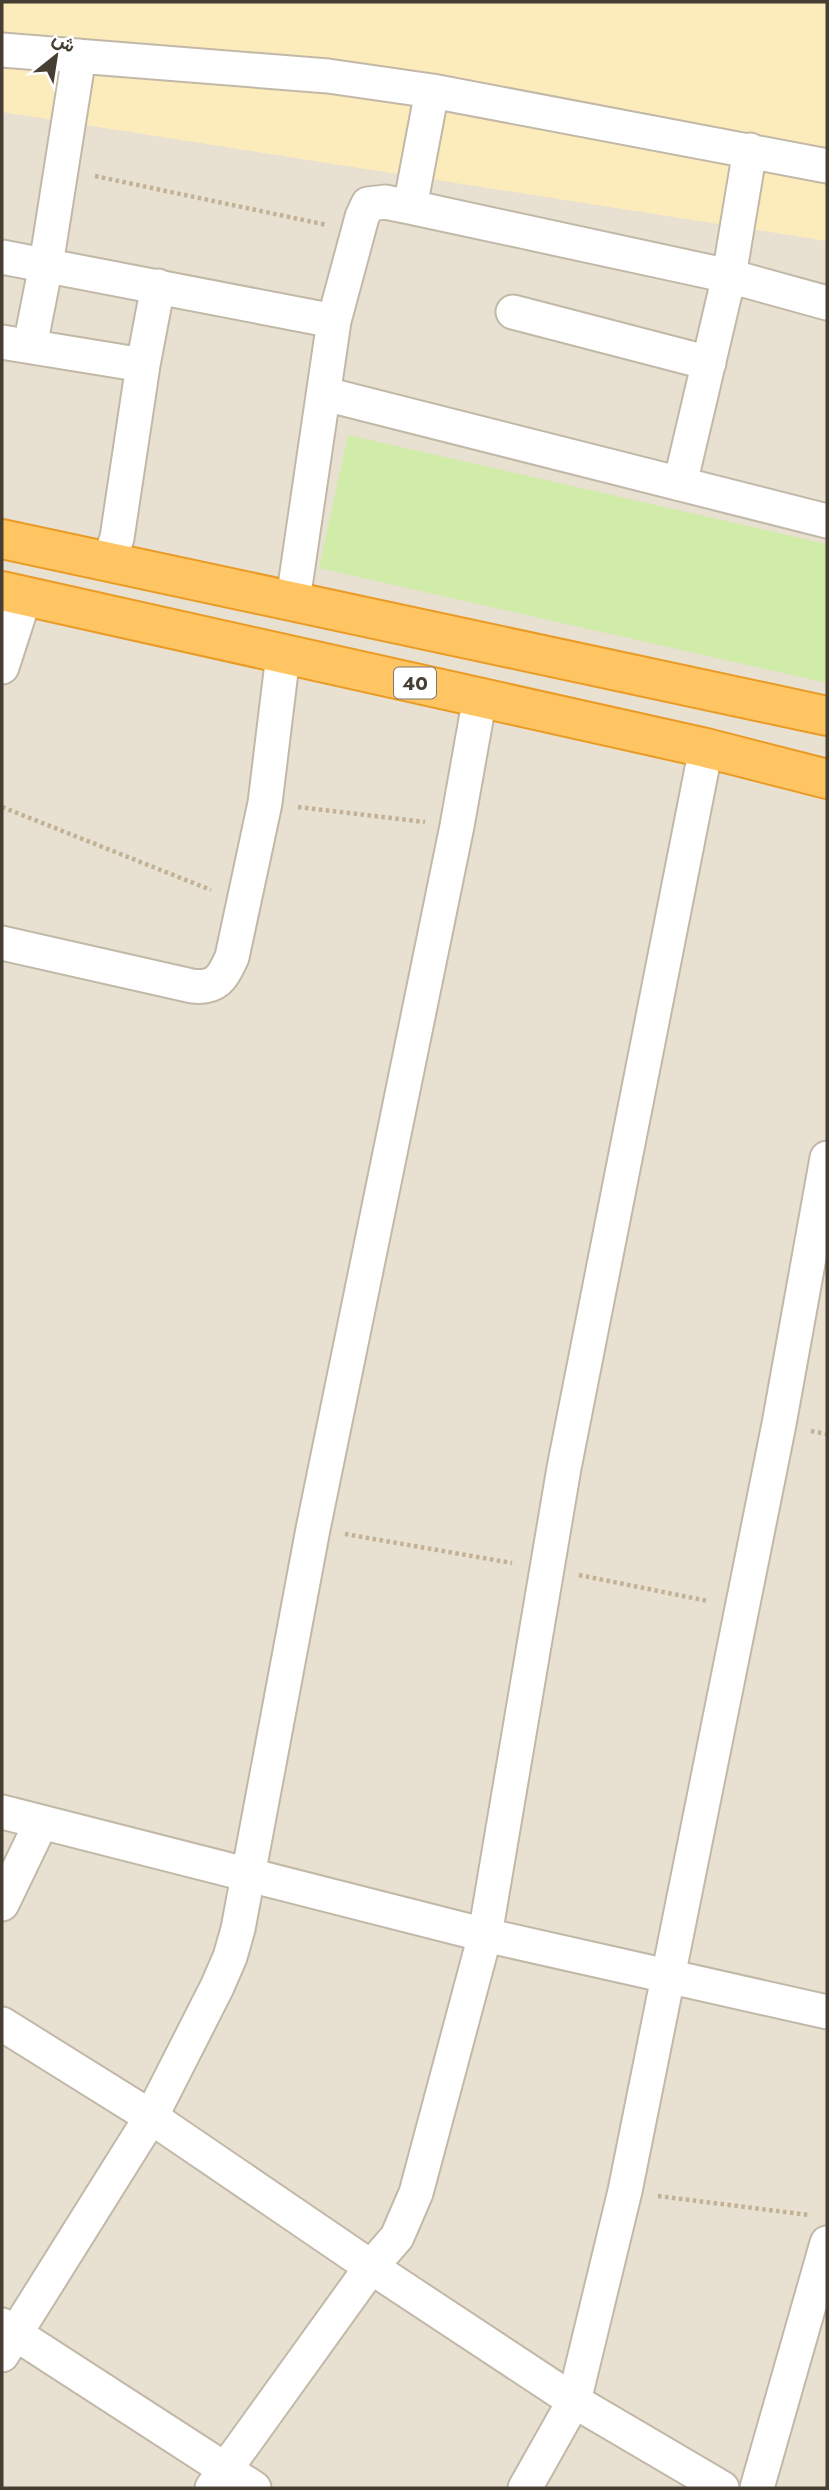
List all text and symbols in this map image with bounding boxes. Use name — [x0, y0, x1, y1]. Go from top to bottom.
north arrow — [21, 21, 91, 91]
text: ش — [48, 24, 81, 59]
road number: 40 — [394, 668, 436, 698]

